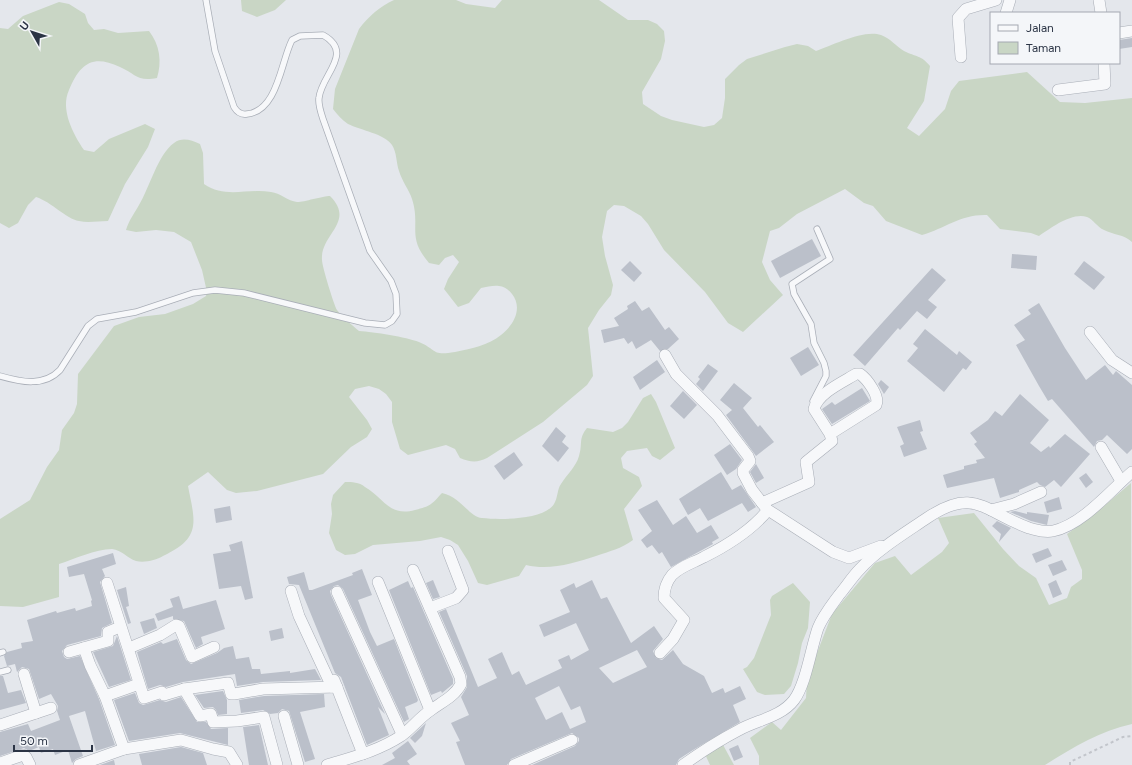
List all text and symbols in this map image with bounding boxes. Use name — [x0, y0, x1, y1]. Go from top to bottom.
north arrow — [12, 12, 52, 52]
legend — [990, 12, 1120, 64]
text: U — [17, 19, 32, 33]
text: Jalan — [1026, 21, 1054, 35]
text: Taman — [1026, 41, 1061, 55]
scale bar — [14, 727, 92, 753]
text: 50 m — [20, 734, 48, 748]

